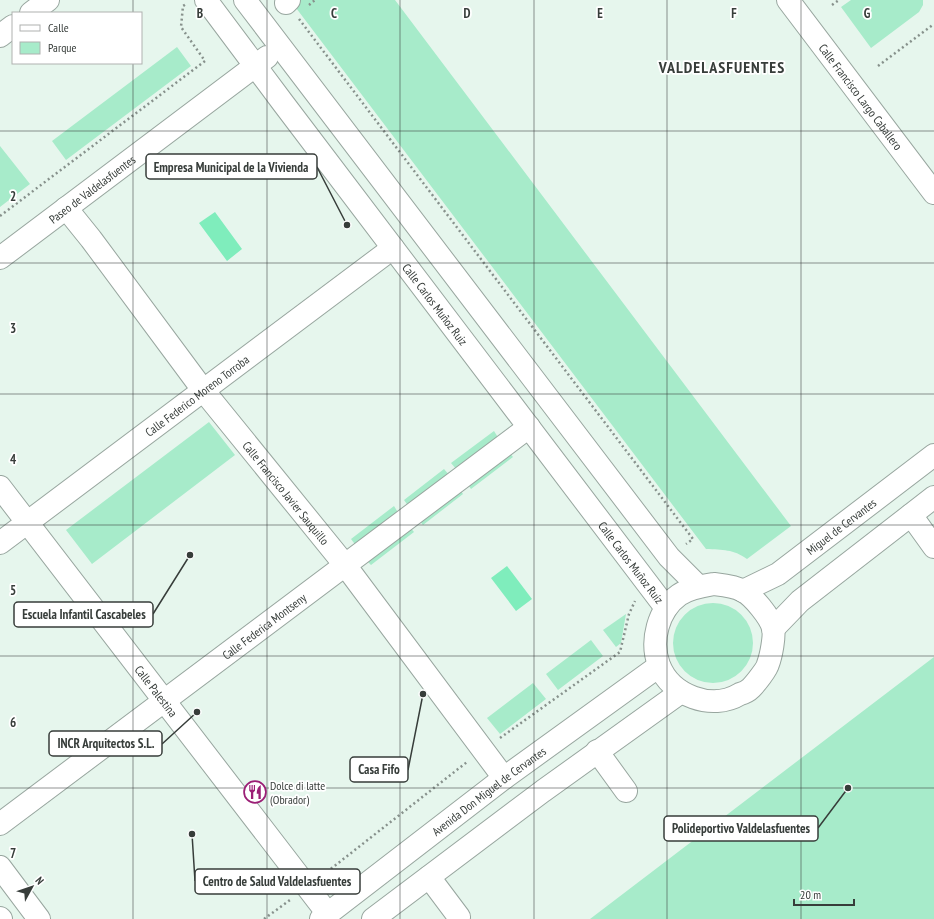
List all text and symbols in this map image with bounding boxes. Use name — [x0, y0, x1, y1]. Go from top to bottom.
text: B — [197, 5, 203, 22]
text: C — [331, 5, 337, 22]
text: D — [464, 5, 471, 22]
text: E — [597, 5, 603, 22]
text: F — [731, 5, 737, 22]
text: G — [864, 5, 871, 22]
legend — [12, 12, 142, 64]
text: Calle — [48, 20, 69, 35]
text: Parque — [48, 40, 77, 55]
street label: Calle Francisco Largo Caballero — [816, 40, 906, 153]
district label: VALDELASFUENTES — [658, 57, 785, 77]
street label: Paseo de Valdelasfuentes — [46, 151, 138, 226]
callout: Empresa Municipal de la Vivienda — [146, 154, 317, 179]
text: Empresa Municipal de la Vivienda — [154, 159, 308, 176]
text: 2 — [10, 188, 16, 205]
street label: Calle Carlos Muñoz Ruiz — [400, 260, 471, 348]
text: 3 — [10, 320, 16, 337]
street label: Calle Federico Moreno Torroba — [142, 351, 252, 439]
street label: Calle Francisco Javier Sauquillo — [240, 438, 333, 548]
text: 4 — [10, 451, 17, 468]
street label: Miguel de Cervantes — [803, 495, 879, 558]
street label: Calle Carlos Muñoz Ruiz — [595, 518, 667, 606]
text: 5 — [10, 582, 16, 599]
street label: Calle Federica Montseny — [219, 589, 309, 662]
callout: Escuela Infantil Cascabeles — [14, 602, 153, 627]
text: Escuela Infantil Cascabeles — [22, 606, 146, 623]
street label: Calle Palestina — [132, 662, 181, 720]
text: 6 — [10, 714, 16, 731]
callout: INCR Arquitectos S.L. — [49, 731, 162, 756]
text: INCR Arquitectos S.L. — [57, 735, 155, 752]
street label: Avenida Don Miguel de Cervantes — [429, 743, 548, 839]
callout: Casa Fifo — [350, 757, 408, 782]
text: Casa Fifo — [358, 761, 400, 778]
place label: Dolce di latte (Obrador) — [270, 778, 325, 807]
restaurant icon: Dolce di latte (Obrador) — [242, 779, 268, 805]
callout: Polideportivo Valdelasfuentes — [664, 816, 818, 841]
text: Polideportivo Valdelasfuentes — [672, 820, 811, 837]
text: 7 — [10, 845, 16, 862]
north arrow — [12, 867, 52, 907]
callout: Centro de Salud Valdelasfuentes — [195, 869, 360, 894]
text: Centro de Salud Valdelasfuentes — [203, 873, 352, 890]
text: N — [32, 874, 47, 887]
scale bar — [794, 881, 854, 907]
text: 20 m — [800, 887, 821, 902]

